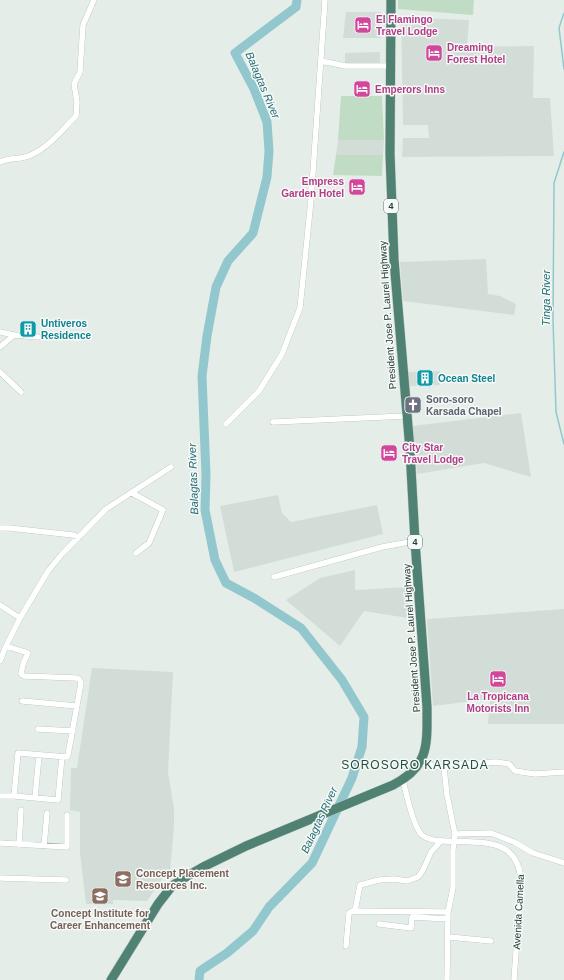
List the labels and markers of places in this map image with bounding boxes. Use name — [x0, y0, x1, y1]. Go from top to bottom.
place label: El Flamingo Travel Lodge — [376, 14, 438, 37]
hotel icon: El Flamingo Travel Lodge — [353, 15, 373, 35]
place label: Dreaming Forest Hotel — [447, 42, 506, 65]
hotel icon: Dreaming Forest Hotel — [424, 43, 444, 63]
hotel icon: Emperors Inns — [352, 79, 372, 99]
place label: Emperors Inns — [375, 84, 445, 95]
place label: Empress Garden Hotel — [281, 176, 344, 199]
hotel icon: Empress Garden Hotel — [347, 177, 367, 197]
place label: Untiveros Residence — [41, 318, 91, 341]
building icon: Untiveros Residence — [18, 319, 38, 339]
building icon: Ocean Steel — [415, 368, 435, 388]
place label: Ocean Steel — [438, 373, 495, 384]
place label: Soro-soro Karsada Chapel — [426, 394, 502, 417]
church icon: Soro-soro Karsada Chapel — [403, 395, 423, 415]
place label: City Star Travel Lodge — [402, 442, 464, 465]
hotel icon: City Star Travel Lodge — [379, 443, 399, 463]
hotel icon: La Tropicana Motorists Inn — [488, 669, 508, 689]
place label: La Tropicana Motorists Inn — [467, 691, 529, 714]
place label: Concept Placement Resources Inc. — [136, 868, 229, 891]
school or university icon: Concept Placement Resources Inc. — [113, 869, 133, 889]
school or university icon: Concept Institute for Career Enhancement — [90, 886, 110, 906]
place label: Concept Institute for Career Enhancement — [50, 908, 151, 931]

